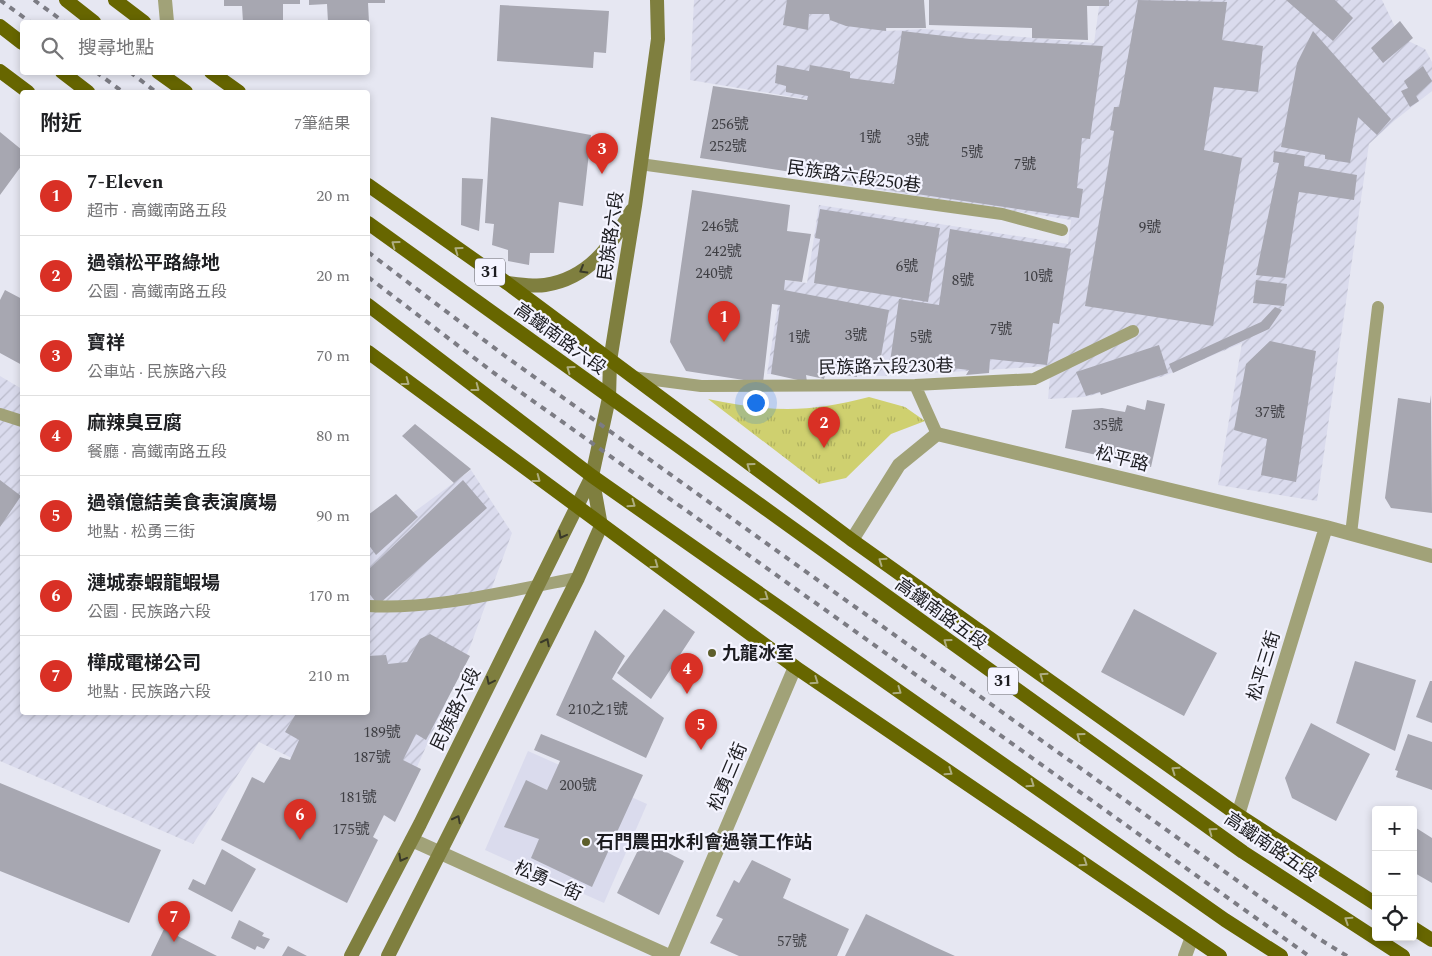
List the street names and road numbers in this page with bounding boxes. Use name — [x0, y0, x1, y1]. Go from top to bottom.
street label: 民族路六段250巷 — [785, 154, 923, 200]
street label: 民族路六段 — [591, 190, 631, 282]
road number: 31 — [475, 258, 505, 286]
street label: 高鐵南路六段 — [508, 296, 612, 382]
street label: 民族路六段230巷 — [818, 352, 954, 382]
street label: 松平路 — [1093, 439, 1151, 479]
street label: 高鐵南路五段 — [889, 571, 993, 657]
street label: 松平三街 — [1241, 628, 1287, 704]
street label: 民族路六段 — [424, 663, 488, 755]
road number: 31 — [988, 668, 1018, 694]
street label: 松勇三街 — [702, 739, 754, 815]
street label: 高鐵南路五段 — [1219, 806, 1323, 888]
street label: 松勇一街 — [510, 854, 586, 908]

